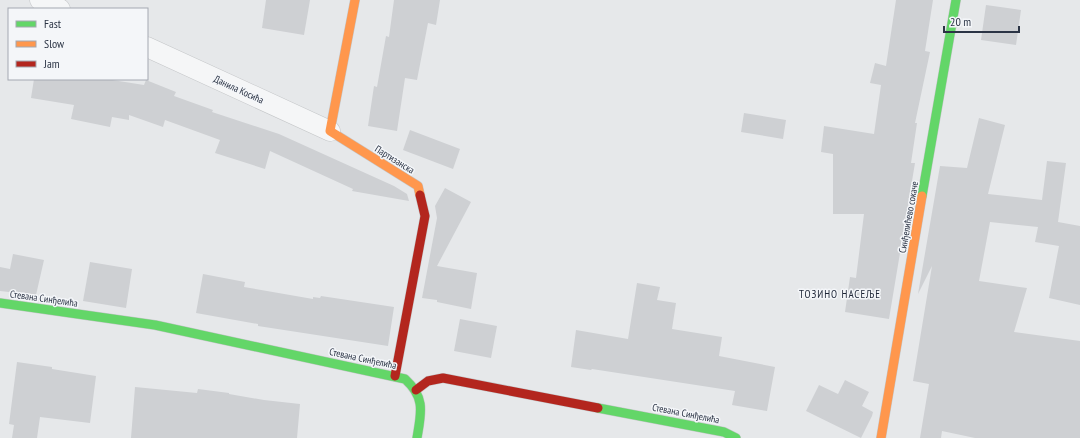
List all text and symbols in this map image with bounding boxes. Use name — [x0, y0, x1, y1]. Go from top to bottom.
legend — [8, 8, 148, 80]
scale bar — [944, 8, 1019, 34]
text: 20 m — [950, 14, 971, 29]
text: Fast — [44, 16, 62, 31]
text: Slow — [44, 36, 65, 51]
text: Jam — [43, 56, 60, 71]
street label: Данила Косића — [212, 72, 266, 107]
street label: Партизанска — [372, 142, 417, 177]
street label: Синђелићево сокаче — [896, 180, 921, 254]
street label: Стевана Синђелића — [9, 287, 79, 310]
district label: ТОЗИНО НАСЕЉЕ — [799, 287, 881, 301]
street label: Стевана Синђелића — [328, 345, 398, 372]
street label: Стевана Синђелића — [651, 401, 721, 426]

